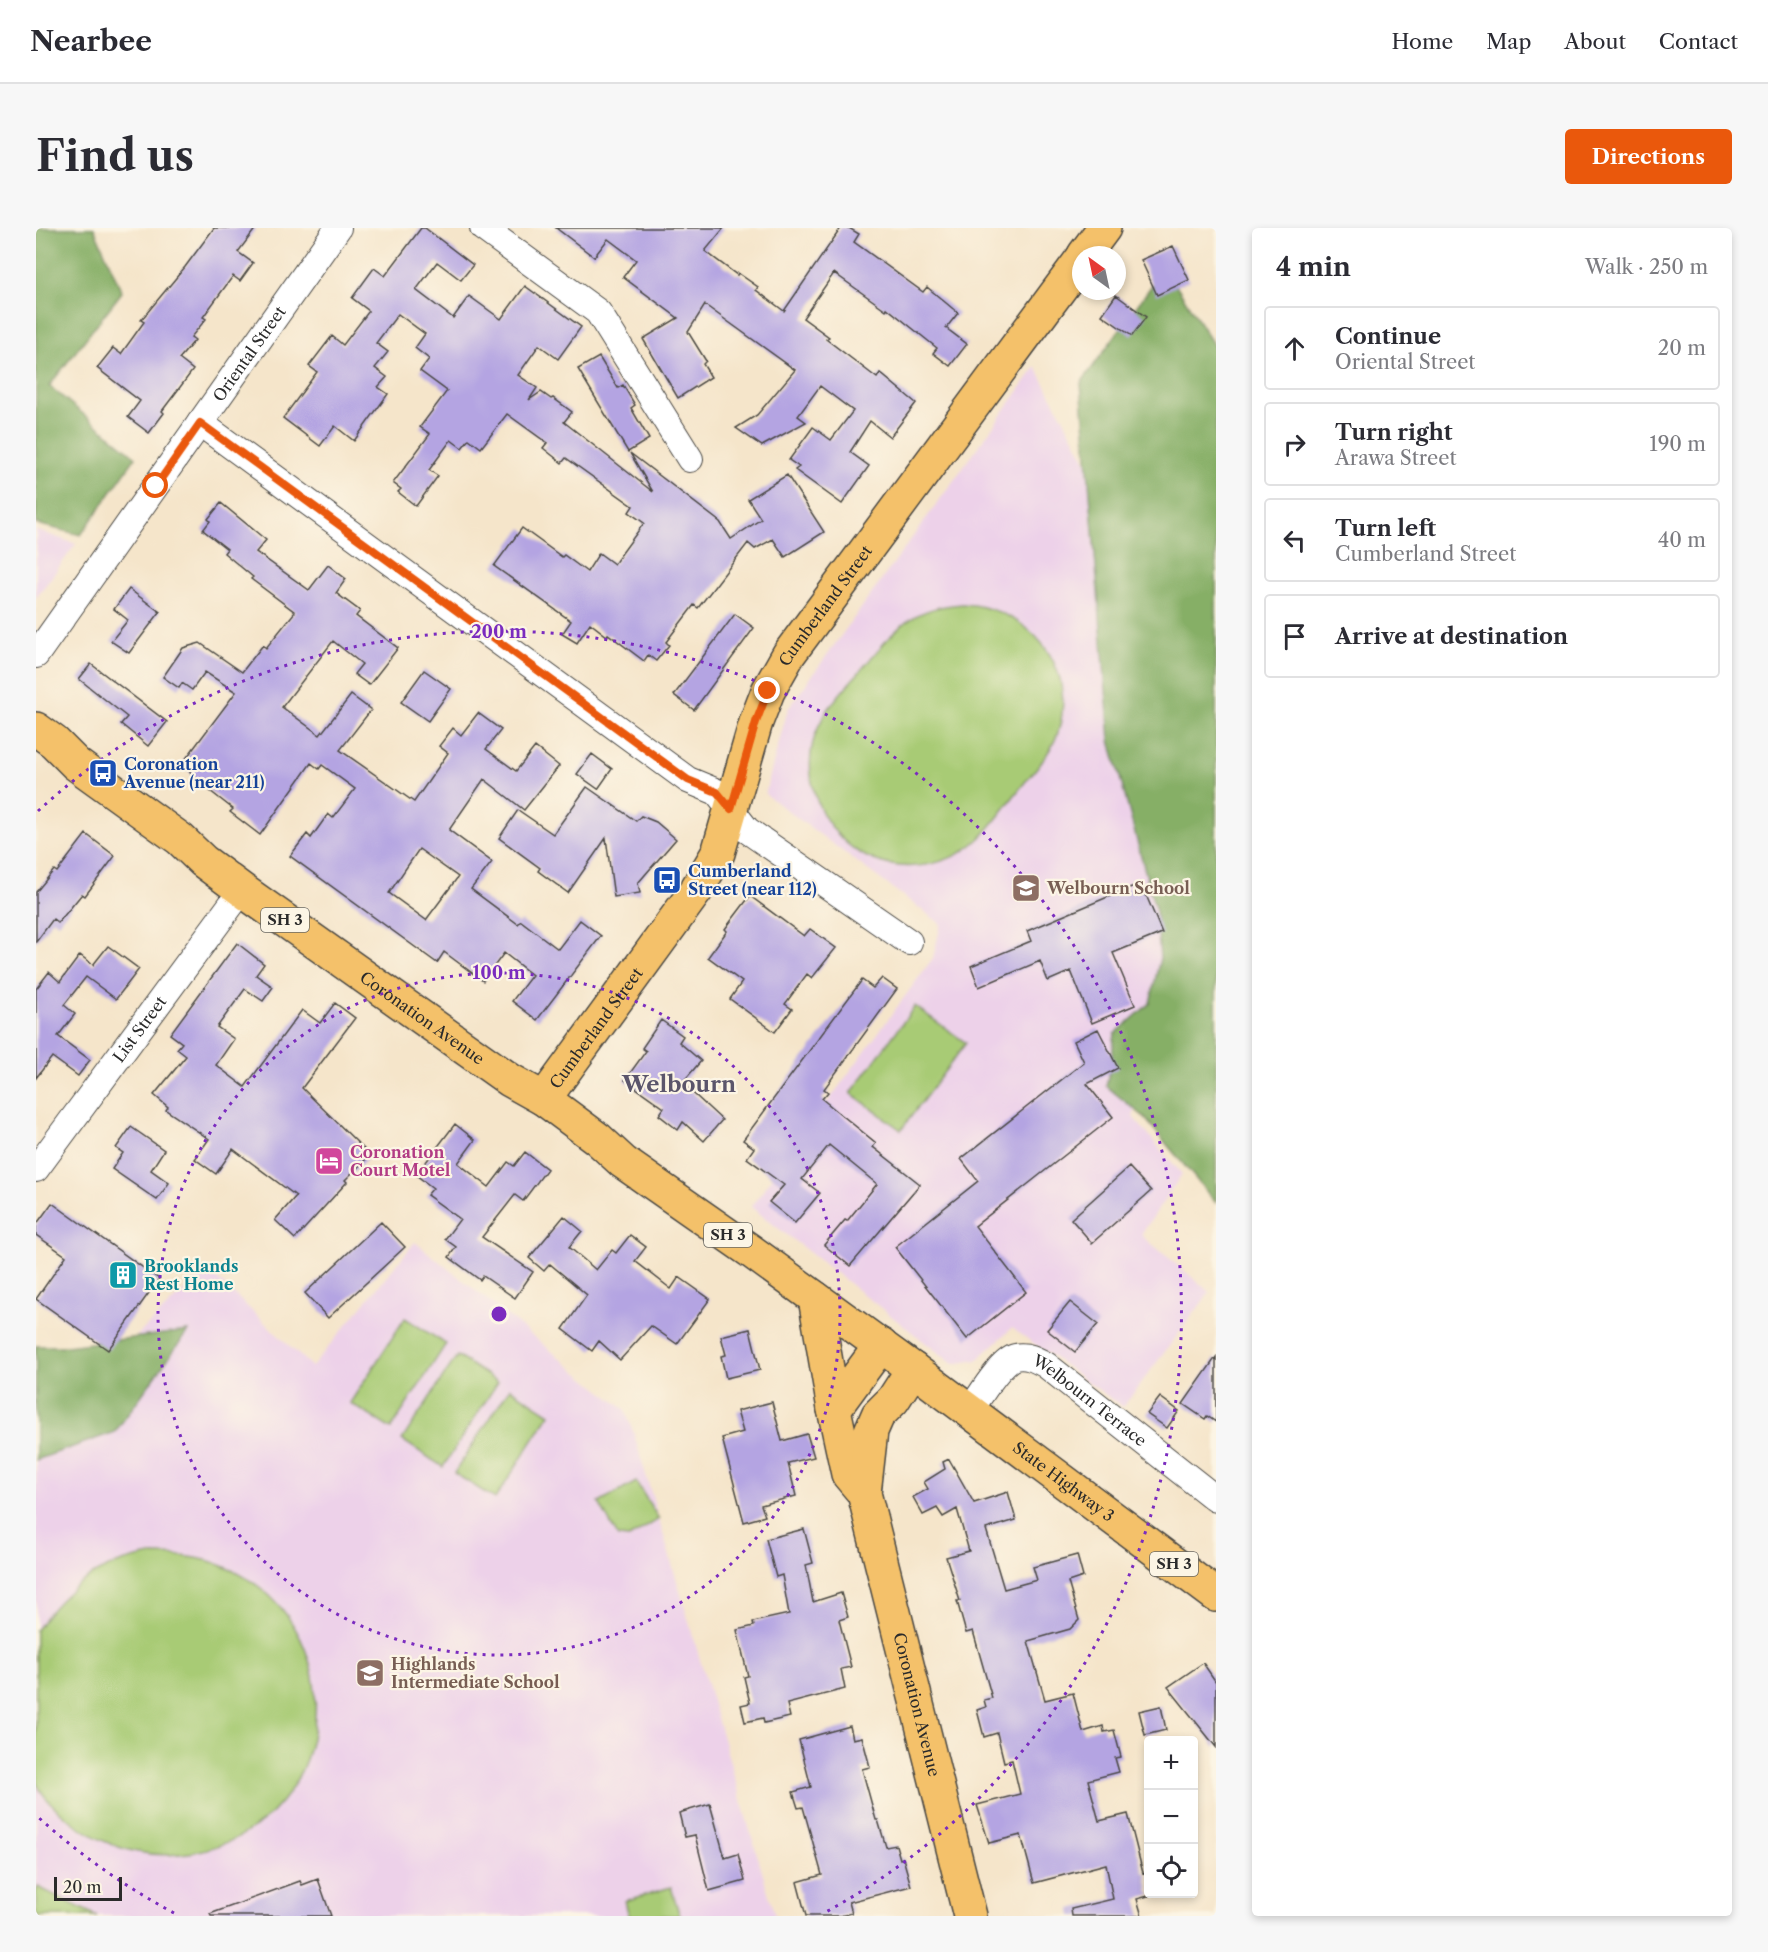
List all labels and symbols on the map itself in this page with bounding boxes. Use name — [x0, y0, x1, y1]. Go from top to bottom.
north arrow — [1072, 246, 1126, 300]
street label: Oriental Street — [208, 302, 290, 405]
route start — [142, 472, 168, 498]
street label: Cumberland Street — [774, 541, 876, 670]
text: 200 m — [471, 621, 527, 643]
route end — [754, 677, 780, 703]
place label: Coronation Avenue (near 211) — [123, 754, 264, 792]
bus stop icon: Coronation Avenue (near 211) — [87, 757, 119, 789]
place label: Cumberland Street (near 112) — [688, 861, 817, 899]
bus stop icon: Cumberland Street (near 112) — [651, 864, 683, 896]
school or university icon: Welbourn School — [1010, 872, 1042, 904]
place label: Welbourn School — [1046, 878, 1190, 898]
road number: SH 3 — [261, 908, 309, 932]
text: 100 m — [472, 962, 526, 984]
street label: Cumberland Street — [545, 963, 647, 1092]
street label: Coronation Avenue — [356, 967, 488, 1069]
street label: List Street — [108, 992, 171, 1066]
district label: Welbourn — [621, 1071, 736, 1098]
place label: Coronation Court Motel — [350, 1142, 451, 1180]
hotel icon: Coronation Court Motel — [313, 1145, 345, 1177]
road number: SH 3 — [704, 1223, 752, 1247]
place label: Brooklands Rest Home — [144, 1256, 238, 1294]
building icon: Brooklands Rest Home — [107, 1259, 139, 1291]
centre of rings — [489, 1304, 509, 1324]
street label: Welbourn Terrace — [1029, 1349, 1151, 1450]
street label: State Highway 3 — [1009, 1437, 1118, 1526]
road number: SH 3 — [1150, 1552, 1198, 1576]
street label: Coronation Avenue — [889, 1630, 945, 1779]
place label: Highlands Intermediate School — [391, 1654, 560, 1692]
school or university icon: Highlands Intermediate School — [354, 1657, 386, 1689]
scale bar — [54, 1874, 122, 1902]

